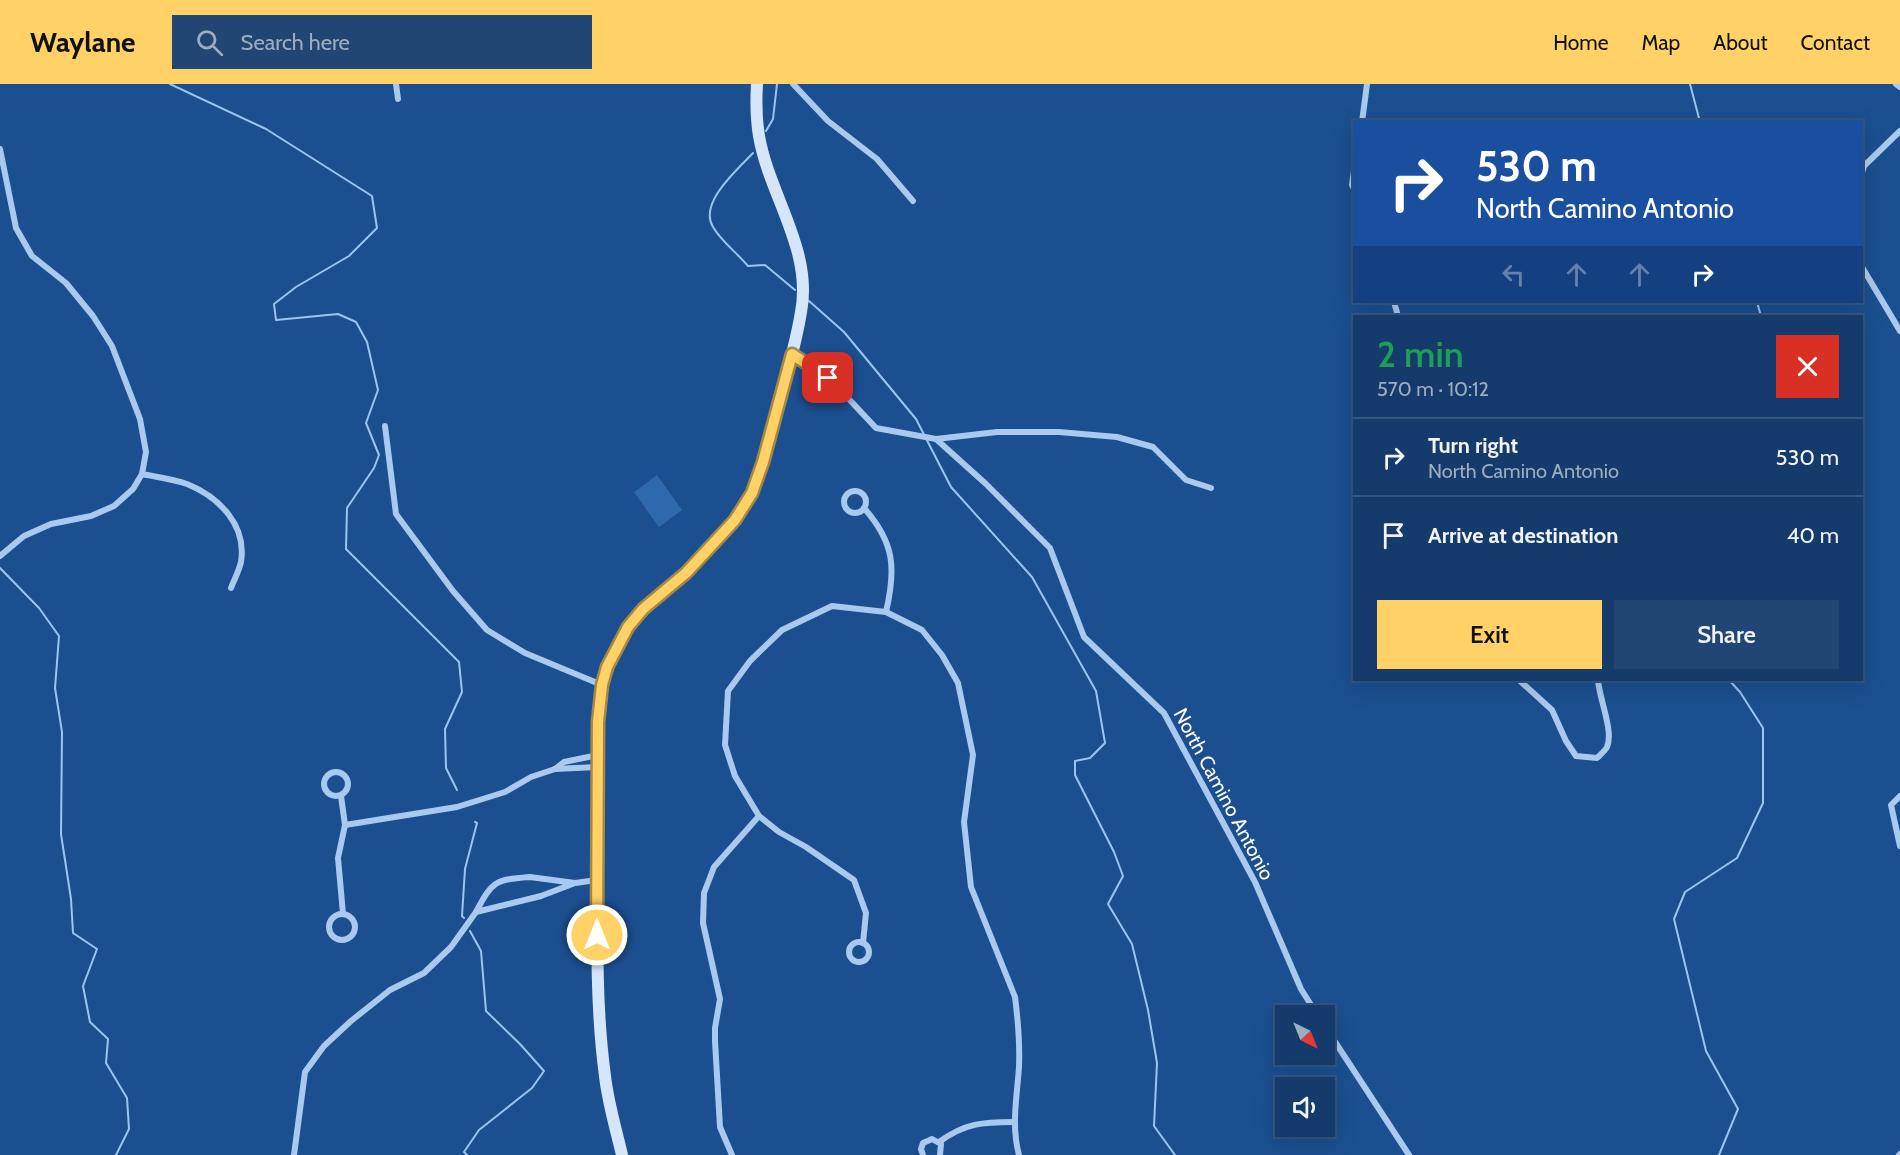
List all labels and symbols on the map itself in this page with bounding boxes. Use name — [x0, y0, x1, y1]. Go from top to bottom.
pin — [802, 352, 853, 403]
street label: North Camino Antonio — [1169, 704, 1279, 884]
position arrow — [565, 903, 629, 967]
north arrow — [1275, 1005, 1335, 1065]

